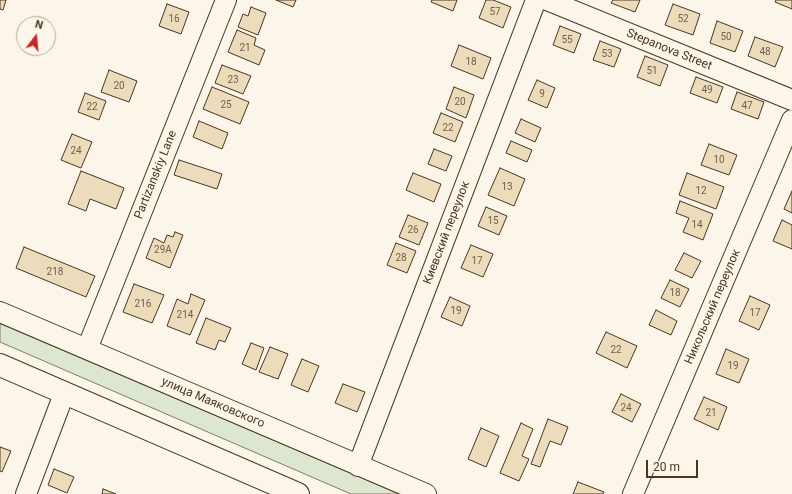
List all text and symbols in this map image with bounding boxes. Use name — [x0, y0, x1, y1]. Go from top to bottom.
house number: 57 — [489, 6, 501, 18]
house number: 16 — [168, 13, 180, 25]
house number: 52 — [677, 13, 689, 25]
north arrow — [16, 16, 56, 56]
text: N — [34, 18, 45, 32]
street label: Stepanova Street — [624, 26, 714, 74]
house number: 50 — [720, 31, 732, 43]
house number: 55 — [561, 34, 573, 46]
house number: 21 — [239, 42, 251, 54]
house number: 48 — [759, 46, 771, 58]
house number: 53 — [601, 48, 613, 60]
house number: 18 — [465, 56, 477, 68]
house number: 51 — [646, 65, 658, 77]
house number: 23 — [227, 74, 239, 86]
house number: 20 — [113, 80, 125, 92]
house number: 49 — [701, 84, 713, 96]
house number: 9 — [539, 88, 545, 100]
house number: 20 — [454, 96, 466, 108]
house number: 25 — [220, 99, 232, 111]
house number: 47 — [741, 100, 753, 112]
house number: 22 — [86, 101, 98, 113]
house number: 22 — [442, 122, 454, 134]
street label: Partizanskiy Lane — [132, 129, 180, 221]
house number: 24 — [70, 145, 82, 157]
house number: 10 — [713, 154, 725, 166]
street label: Киевский переулок — [421, 179, 473, 287]
house number: 13 — [501, 181, 513, 193]
house number: 12 — [695, 185, 707, 197]
house number: 15 — [487, 215, 499, 227]
house number: 14 — [691, 219, 703, 231]
house number: 26 — [407, 224, 419, 236]
house number: 29А — [154, 244, 172, 256]
street label: Никольский переулок — [682, 247, 744, 367]
house number: 28 — [395, 252, 407, 264]
house number: 17 — [471, 255, 483, 267]
house number: 218 — [47, 266, 63, 278]
house number: 18 — [669, 287, 681, 299]
house number: 216 — [135, 298, 151, 310]
house number: 19 — [450, 305, 462, 317]
house number: 17 — [749, 307, 761, 319]
house number: 214 — [177, 309, 193, 321]
house number: 22 — [610, 344, 622, 356]
house number: 19 — [727, 360, 739, 372]
street label: улица Маяковского — [159, 375, 267, 431]
house number: 24 — [620, 402, 632, 414]
house number: 21 — [705, 407, 717, 419]
scale bar — [648, 452, 700, 478]
text: 20 m — [653, 460, 680, 474]

